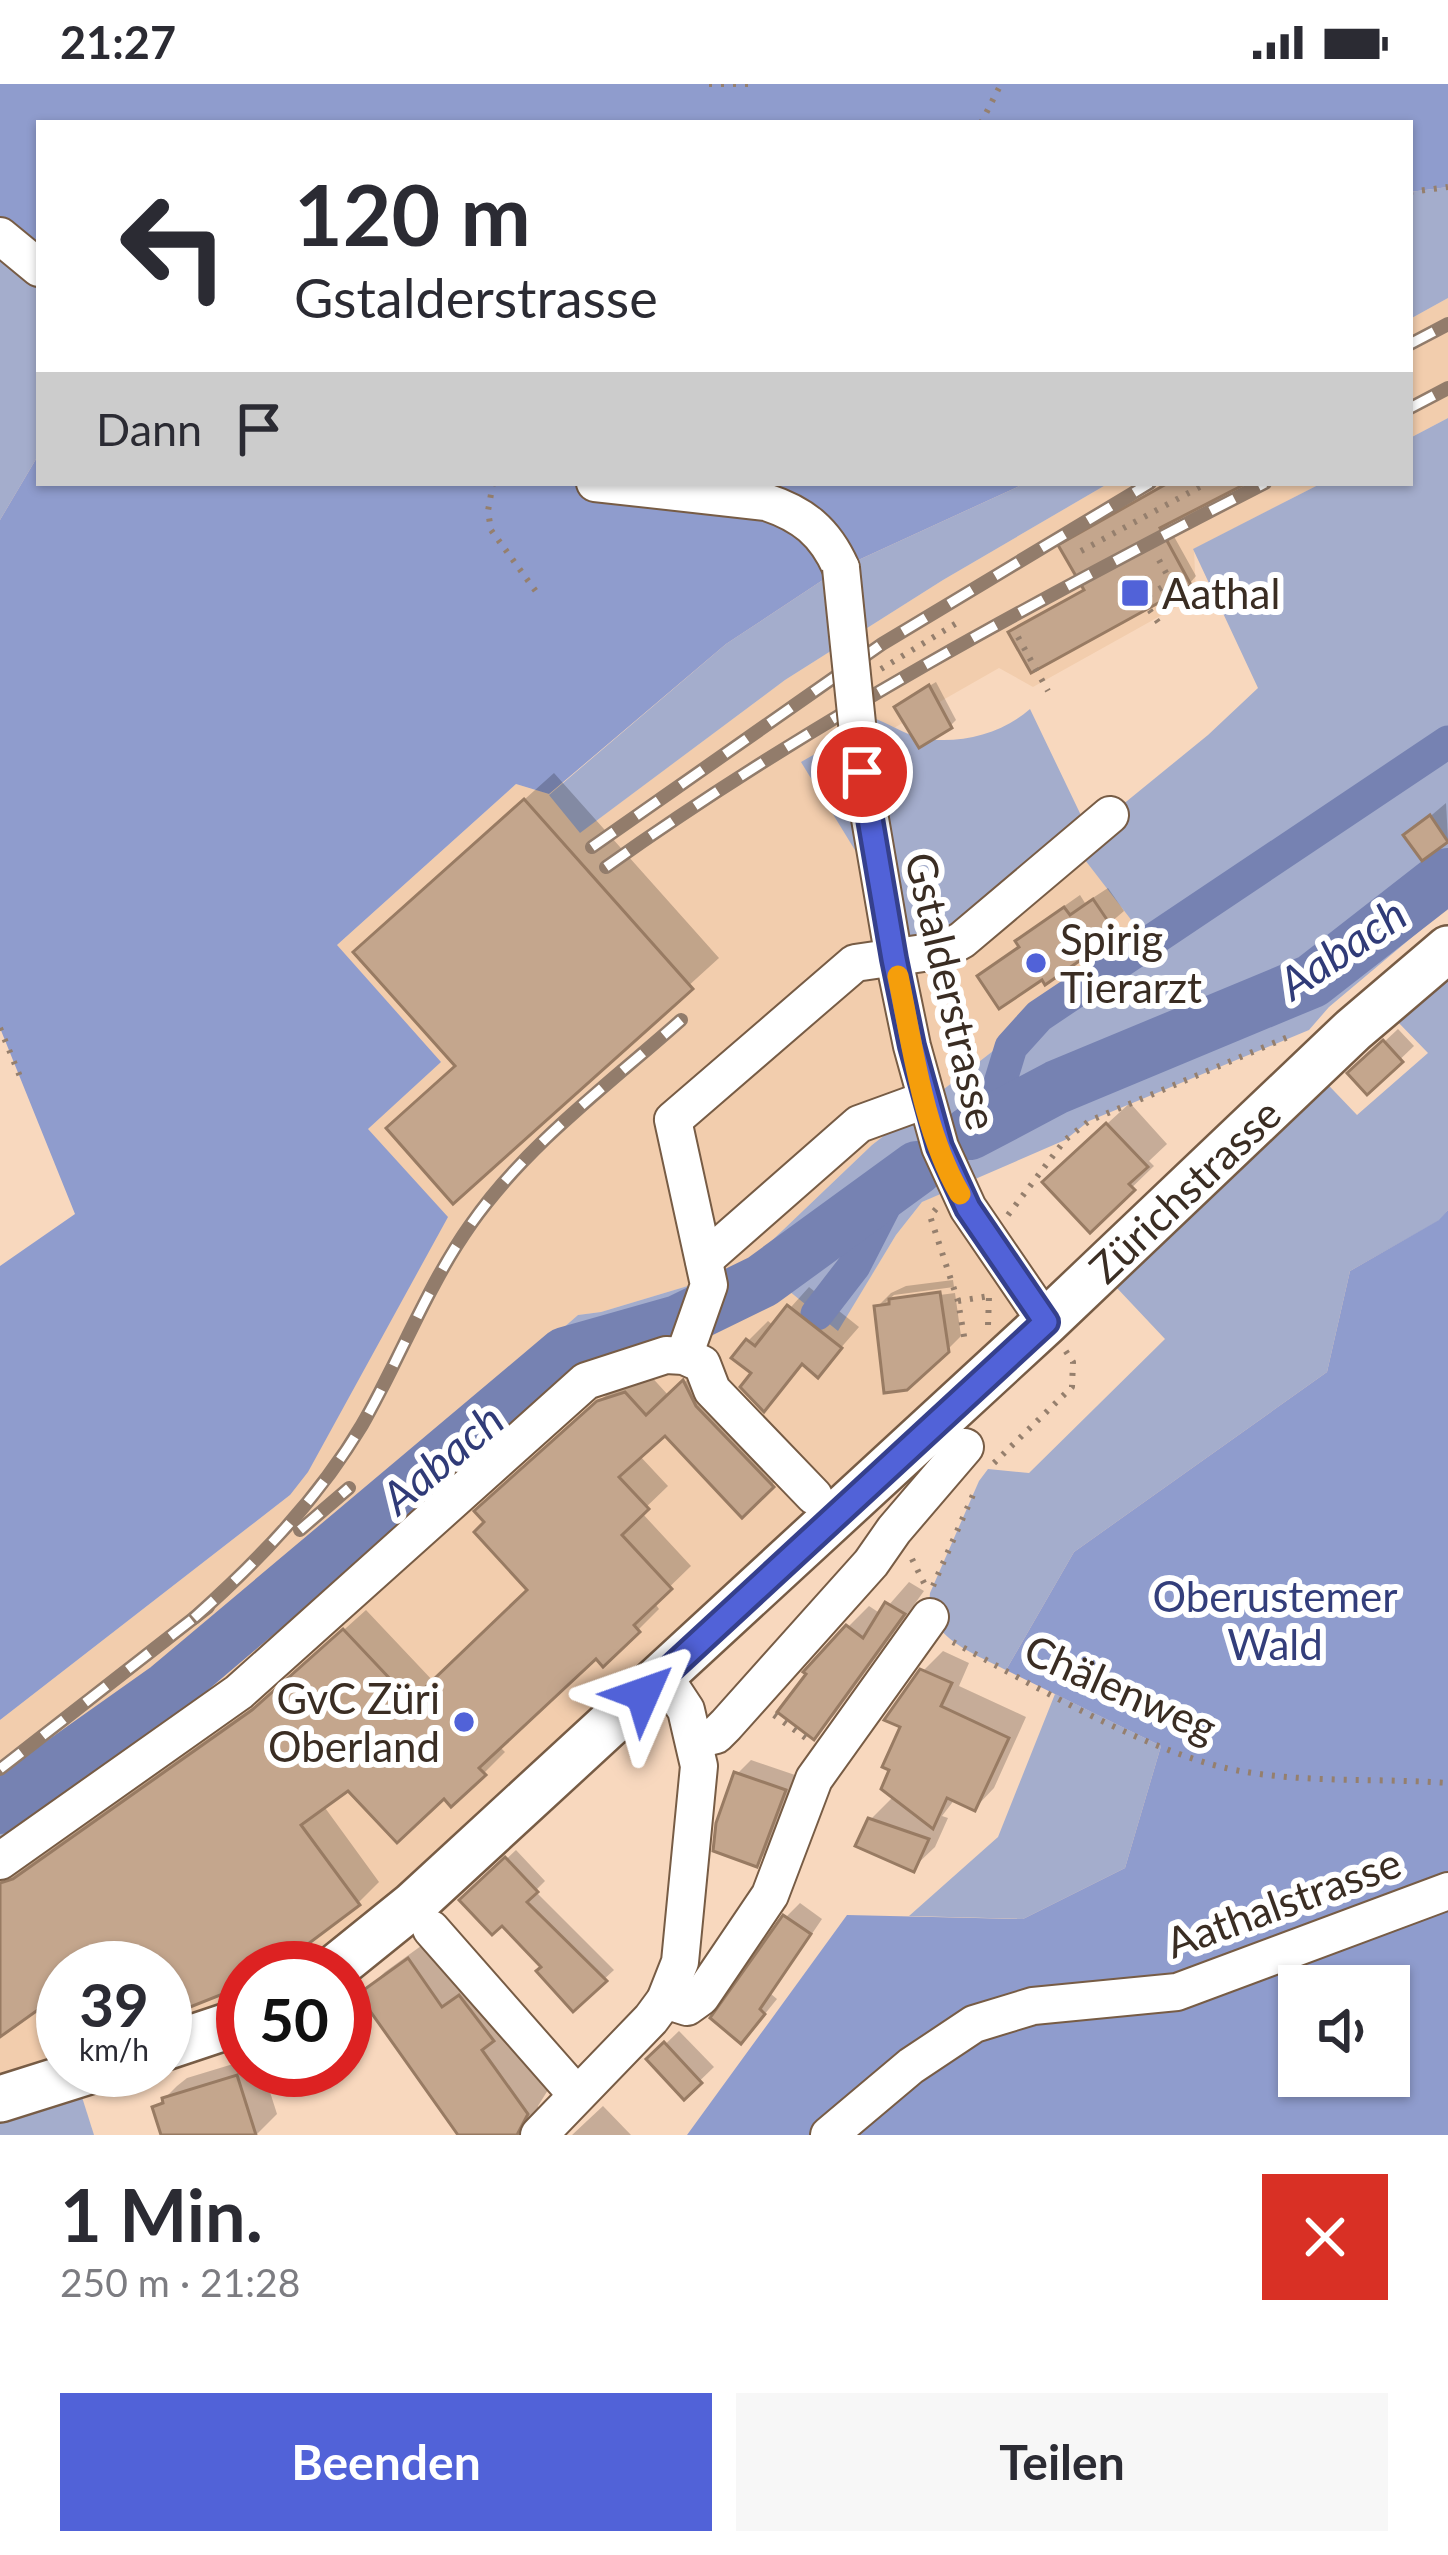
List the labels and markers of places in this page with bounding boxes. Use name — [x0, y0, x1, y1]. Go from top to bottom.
place label: Aathal — [1162, 568, 1280, 618]
marker: Aathal — [1119, 577, 1151, 609]
pin — [811, 721, 913, 823]
place label: Spirig Tierarzt — [1060, 914, 1202, 1012]
marker: Spirig Tierarzt — [1023, 950, 1049, 976]
place label: GvC Züri Oberland — [268, 1673, 440, 1771]
marker: GvC Züri Oberland — [451, 1709, 477, 1735]

